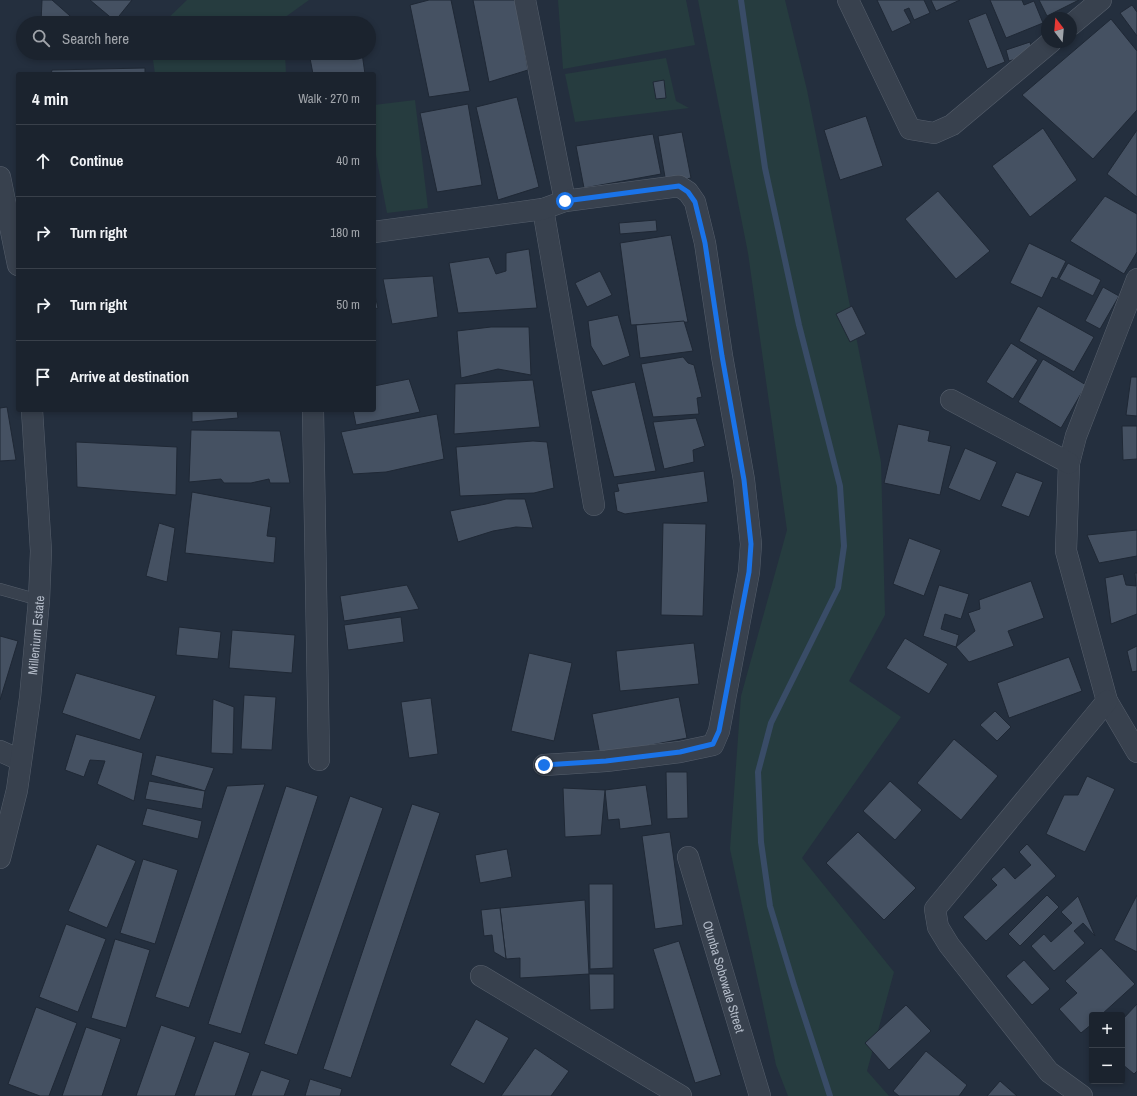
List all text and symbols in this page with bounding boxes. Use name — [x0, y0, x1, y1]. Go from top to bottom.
north arrow — [1041, 12, 1077, 48]
search box — [16, 16, 376, 60]
icon: search — [30, 27, 52, 49]
text: Search here — [62, 28, 129, 49]
text: 4 min — [32, 87, 68, 110]
text: Walk · 270 m — [298, 90, 360, 107]
icon: ahead — [32, 150, 54, 172]
text: Continue — [70, 150, 123, 171]
text: 40 m — [336, 152, 360, 169]
route start — [556, 192, 574, 210]
icon: right — [32, 222, 54, 244]
text: Turn right — [70, 222, 127, 243]
text: 180 m — [330, 224, 360, 241]
icon: right — [32, 294, 54, 316]
text: Turn right — [70, 294, 127, 315]
text: 50 m — [336, 296, 360, 313]
icon: arrive — [32, 366, 54, 388]
text: Arrive at destination — [70, 366, 189, 387]
street label: Millenium Estate — [24, 595, 48, 676]
route end — [535, 756, 553, 774]
street label: Otunba Sobowale Street — [699, 919, 749, 1035]
map controls — [1089, 1012, 1125, 1084]
button: + — [1089, 1012, 1125, 1048]
button: − — [1089, 1048, 1125, 1084]

